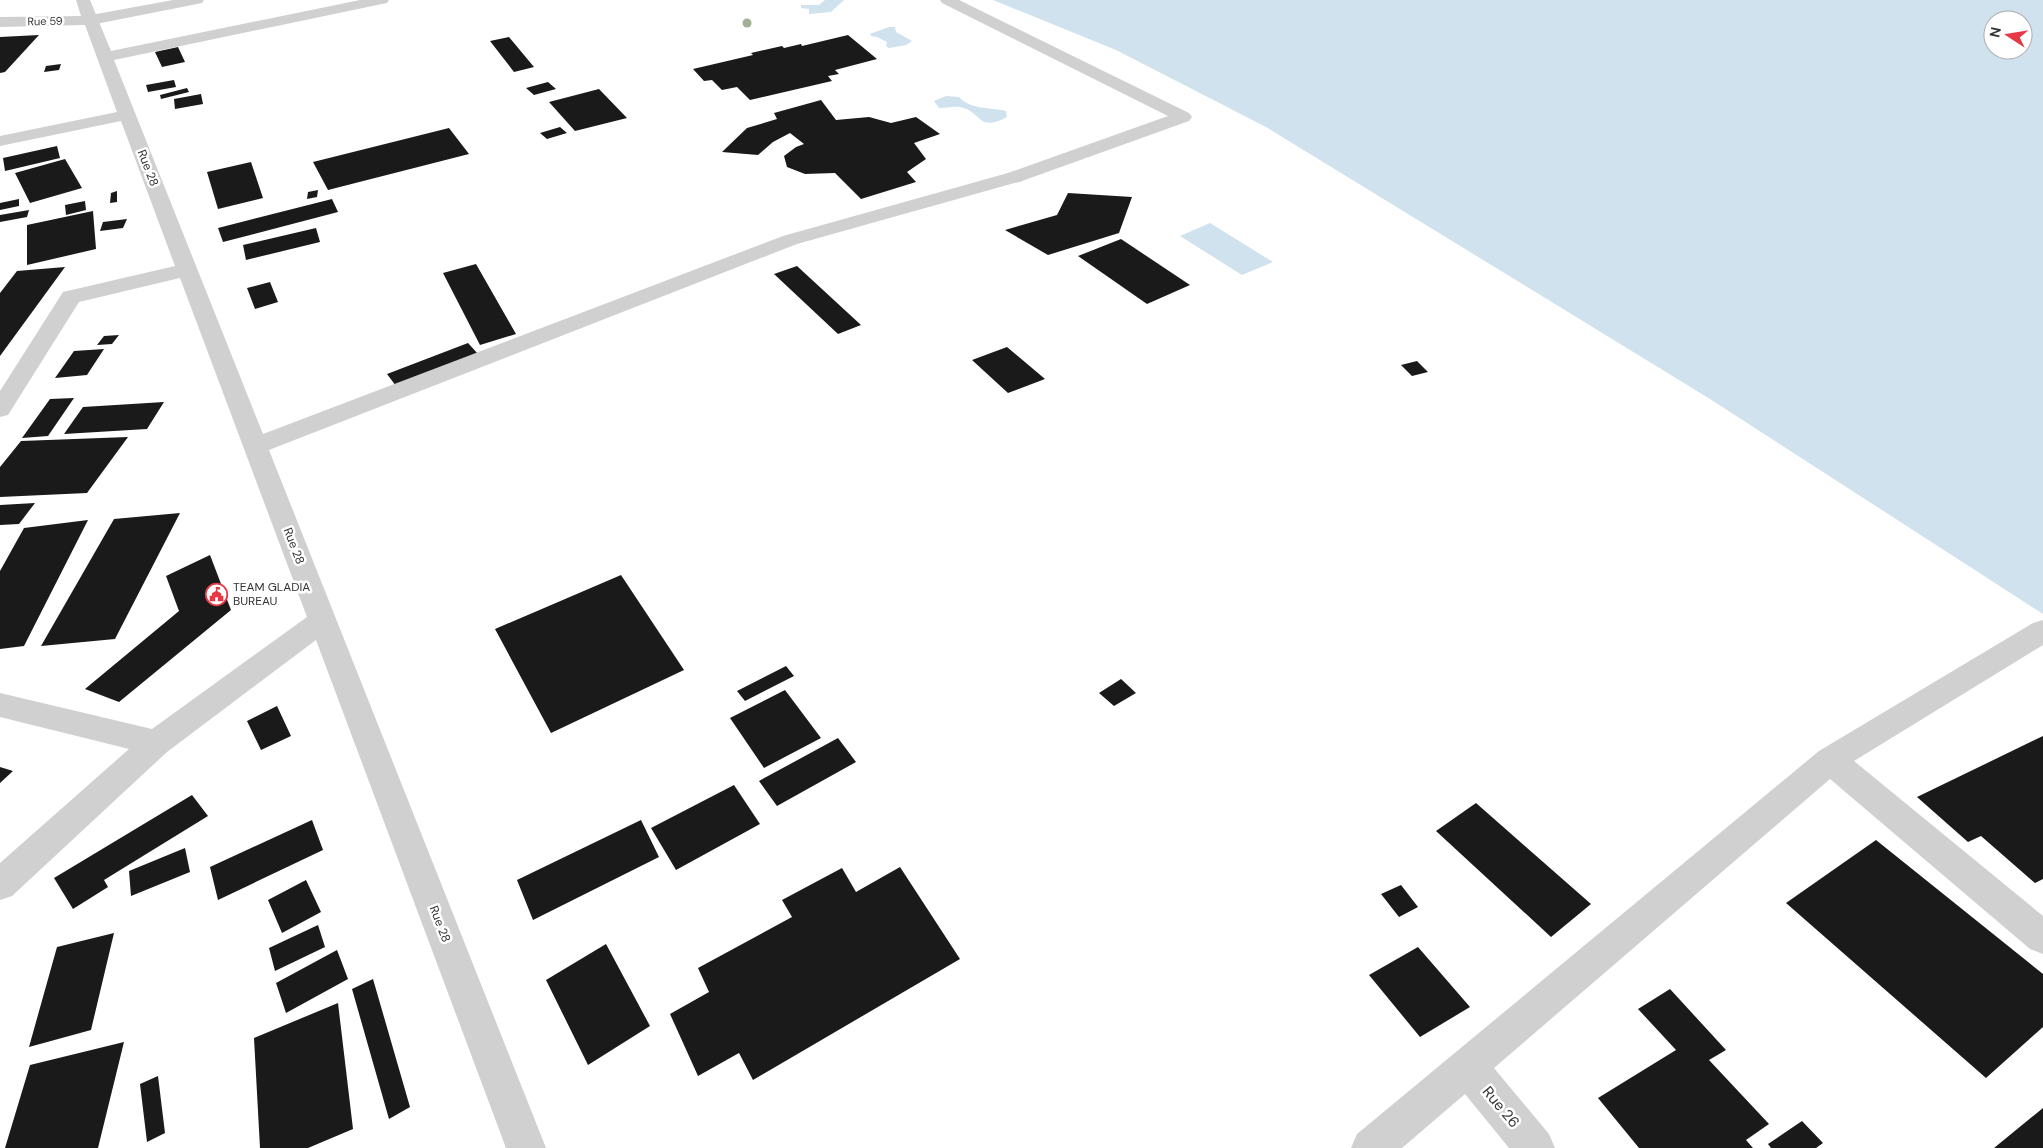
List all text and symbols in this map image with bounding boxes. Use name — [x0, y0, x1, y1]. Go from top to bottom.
north arrow — [1983, 10, 2033, 60]
street label: Rue 59 — [27, 14, 63, 28]
text: N — [1985, 25, 2005, 39]
street label: Rue 28 — [134, 147, 162, 189]
street label: Rue 28 — [280, 525, 308, 567]
place label: TEAM GLADIA BUREAU — [233, 579, 310, 609]
public building icon: TEAM GLADIA BUREAU — [205, 582, 229, 606]
street label: Rue 28 — [426, 903, 454, 945]
street label: Rue 26 — [1478, 1082, 1524, 1132]

